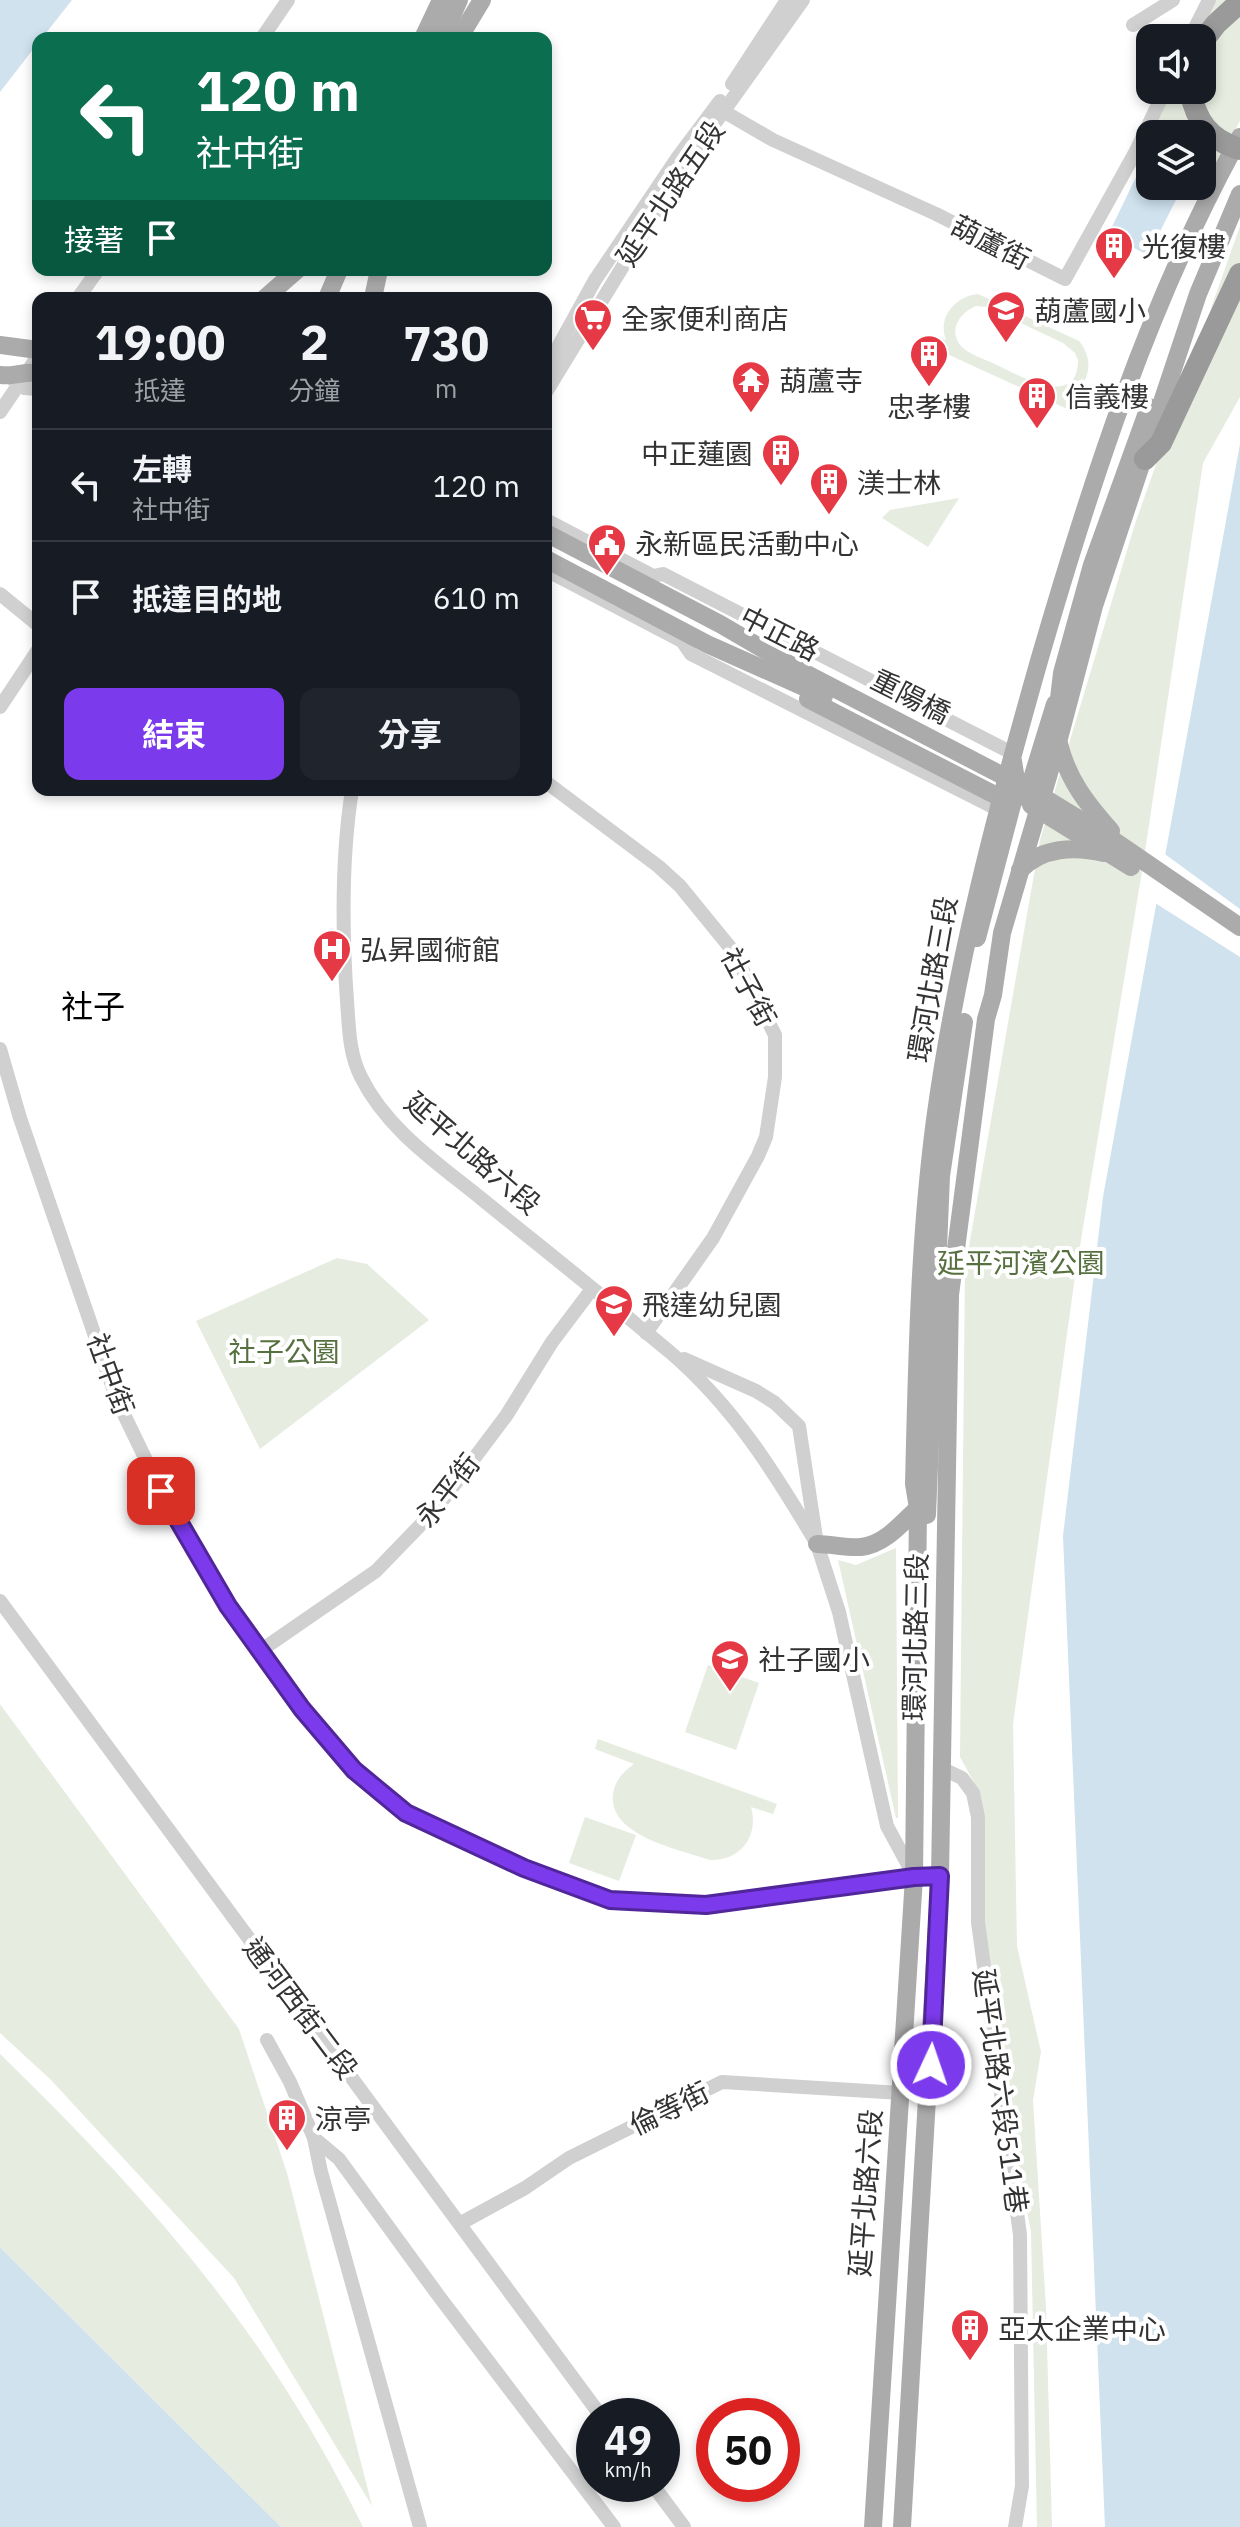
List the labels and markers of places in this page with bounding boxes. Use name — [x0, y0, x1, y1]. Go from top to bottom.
building icon: 光復樓 — [1093, 225, 1135, 280]
place label: 光復樓 — [1142, 228, 1226, 265]
school or university icon: 葫蘆國小 — [985, 289, 1027, 344]
place label: 葫蘆國小 — [1034, 292, 1146, 329]
supermarket icon: 全家便利商店 — [572, 297, 614, 352]
place label: 全家便利商店 — [621, 300, 789, 337]
building icon: 忠孝樓 — [908, 333, 950, 388]
temple icon: 葫蘆寺 — [730, 359, 772, 414]
place label: 葫蘆寺 — [779, 362, 863, 399]
building icon: 信義樓 — [1016, 375, 1058, 430]
place label: 信義樓 — [1065, 378, 1149, 415]
place label: 忠孝樓 — [887, 388, 971, 425]
building icon: 中正蓮園 — [760, 432, 802, 487]
place label: 中正蓮園 — [641, 435, 753, 472]
building icon: 渼士林 — [808, 461, 850, 516]
place label: 渼士林 — [857, 464, 941, 501]
public building icon: 永新區民活動中心 — [586, 522, 628, 577]
place label: 永新區民活動中心 — [635, 525, 859, 562]
hospital icon: 弘昇國術館 — [311, 928, 353, 983]
place label: 弘昇國術館 — [360, 931, 500, 968]
school or university icon: 飛達幼兒園 — [593, 1283, 635, 1338]
place label: 飛達幼兒園 — [642, 1286, 782, 1323]
pin — [127, 1457, 195, 1525]
school or university icon: 社子國小 — [709, 1638, 751, 1693]
place label: 社子國小 — [758, 1641, 870, 1678]
building icon: 涼亭 — [266, 2097, 308, 2152]
place label: 涼亭 — [315, 2100, 371, 2137]
building icon: 亞太企業中心 — [949, 2307, 991, 2362]
place label: 亞太企業中心 — [998, 2310, 1166, 2347]

